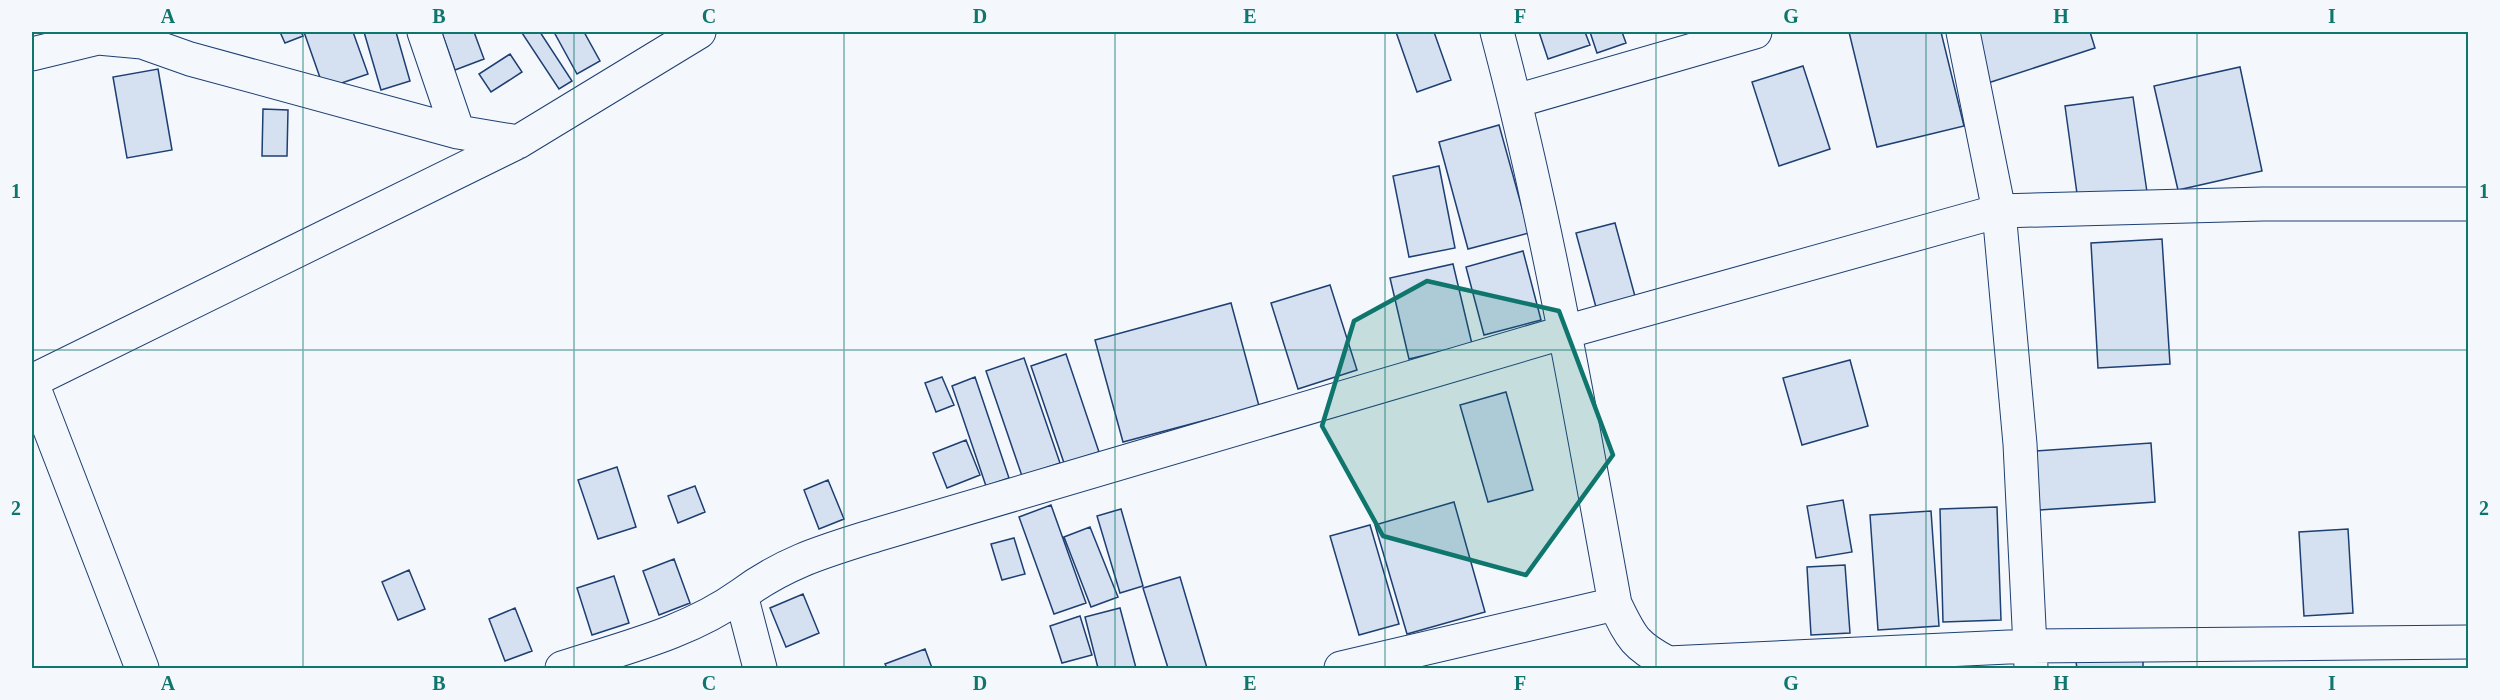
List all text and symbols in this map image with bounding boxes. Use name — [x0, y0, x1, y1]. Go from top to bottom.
text: A — [161, 5, 176, 27]
text: B — [432, 5, 446, 27]
text: C — [702, 5, 716, 27]
text: D — [973, 5, 987, 27]
text: E — [1243, 5, 1257, 27]
text: F — [1514, 5, 1526, 27]
text: G — [1783, 5, 1799, 27]
text: H — [2053, 5, 2069, 27]
text: I — [2328, 5, 2336, 27]
text: 1 — [11, 180, 21, 202]
text: 1 — [2479, 180, 2489, 202]
text: 2 — [11, 497, 21, 519]
text: 2 — [2479, 497, 2489, 519]
text: A — [161, 672, 176, 694]
text: B — [432, 672, 446, 694]
text: C — [702, 672, 716, 694]
text: D — [973, 672, 987, 694]
text: E — [1243, 672, 1257, 694]
text: F — [1514, 672, 1526, 694]
text: G — [1783, 672, 1799, 694]
text: H — [2053, 672, 2069, 694]
text: I — [2328, 672, 2336, 694]

